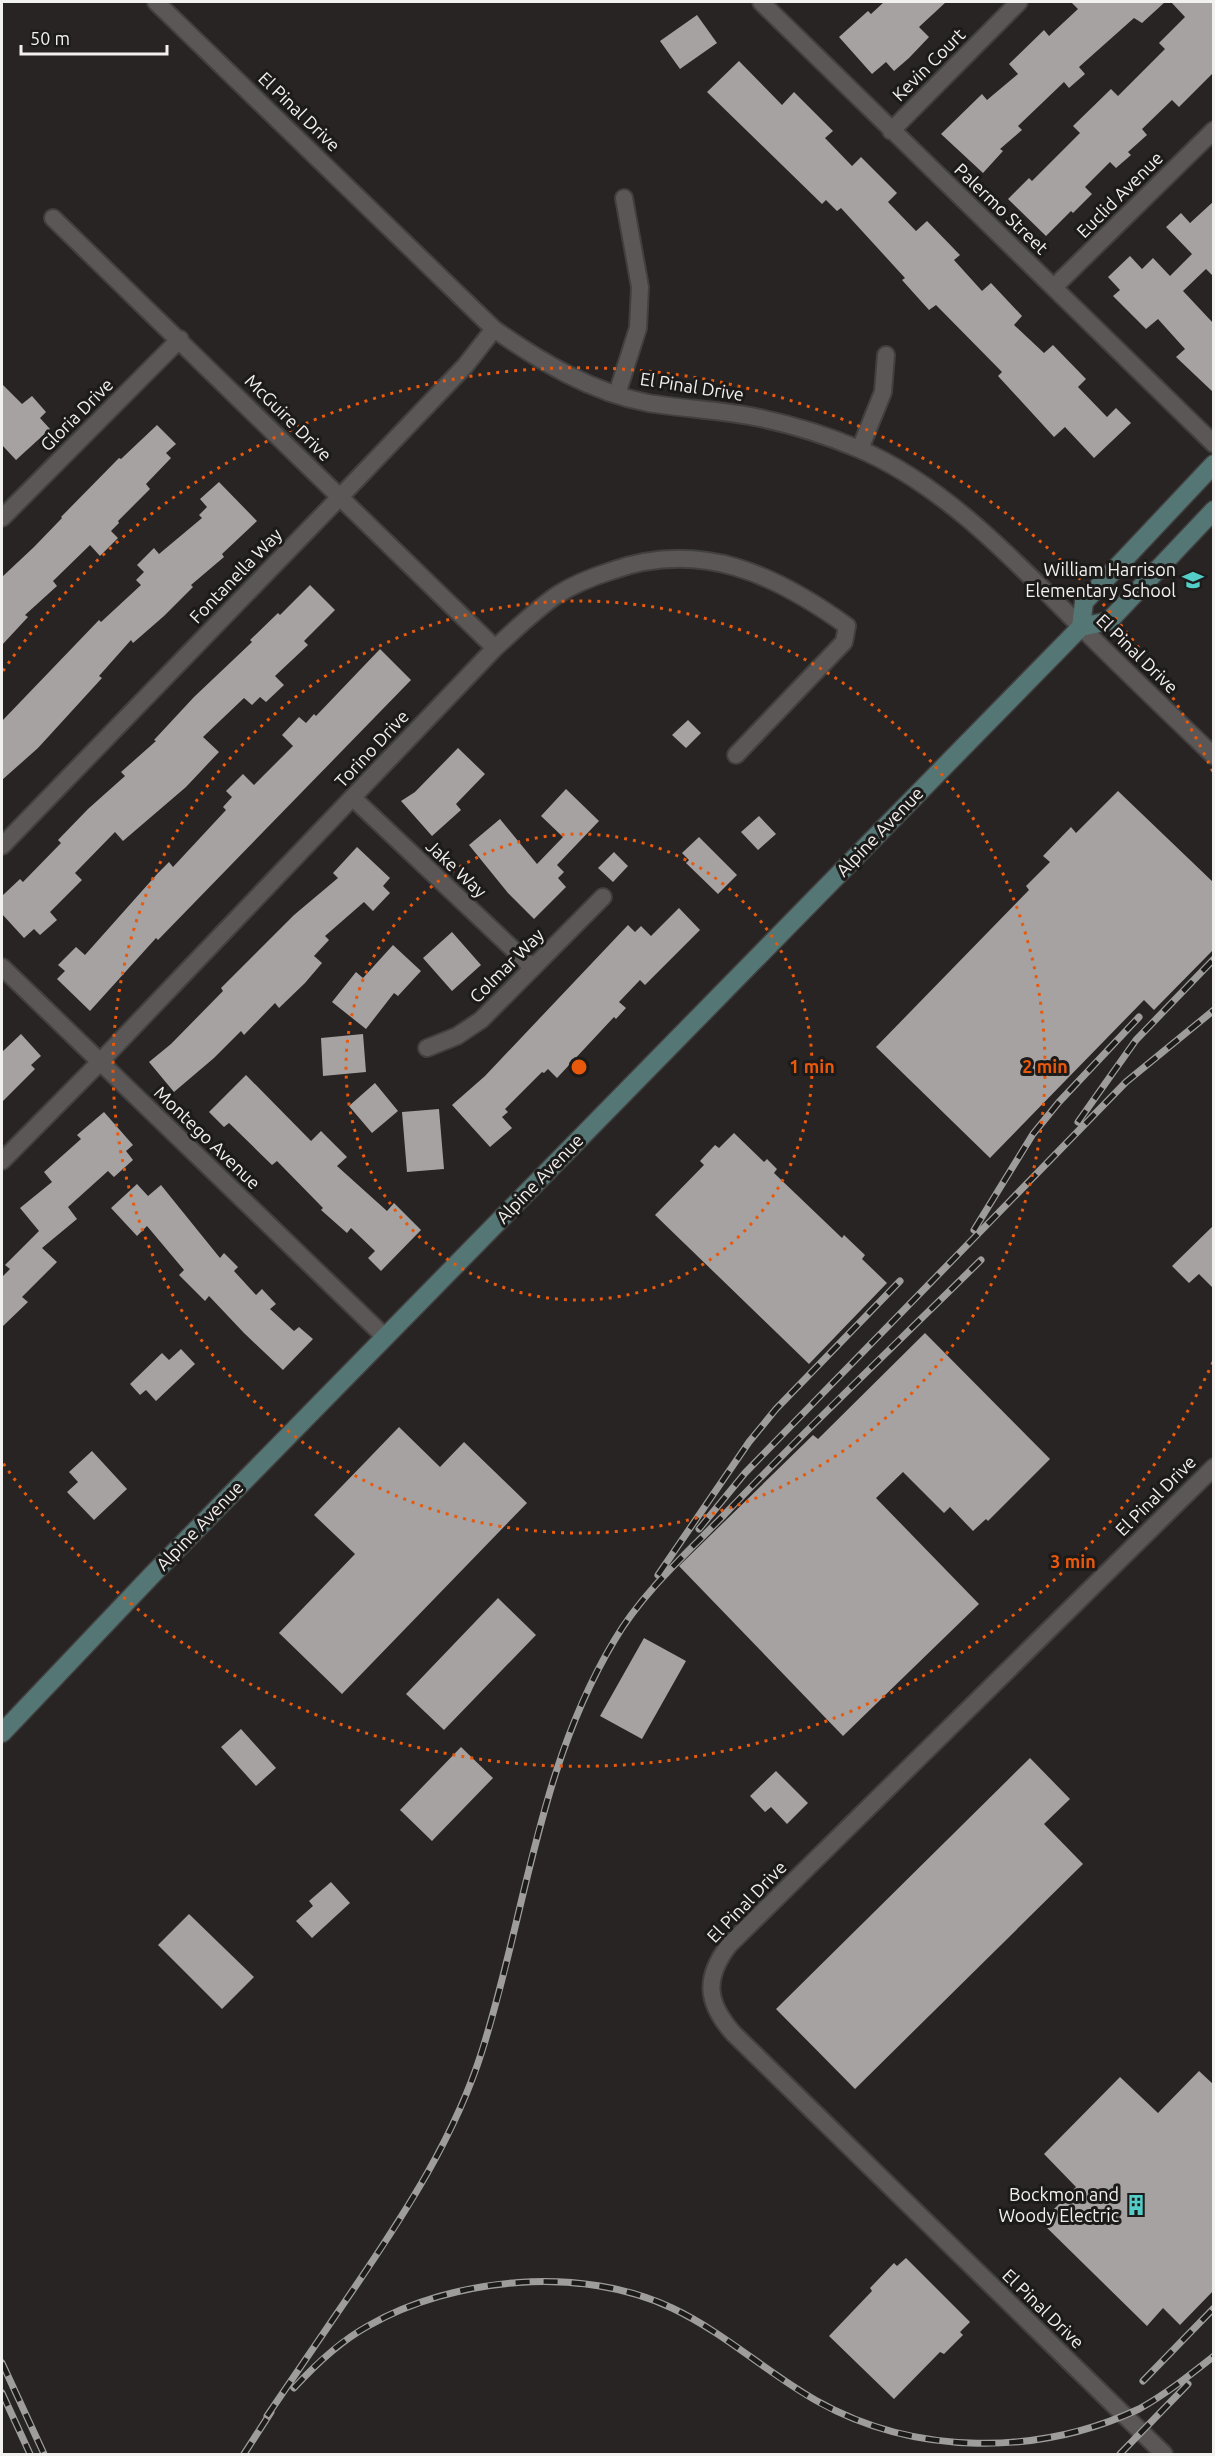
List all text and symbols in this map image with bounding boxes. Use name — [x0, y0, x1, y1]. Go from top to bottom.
scale bar — [21, 18, 166, 56]
street label: Kevin Court — [888, 24, 969, 105]
text: 50 m — [30, 28, 70, 48]
street label: El Pinal Drive — [255, 68, 344, 155]
street label: Euclid Avenue — [1072, 147, 1166, 241]
street label: Palermo Street — [951, 159, 1052, 258]
street label: El Pinal Drive — [639, 368, 746, 404]
street label: McGuire Drive — [241, 370, 336, 465]
street label: Gloria Drive — [36, 374, 117, 455]
street label: Fontanella Way — [185, 524, 286, 627]
place label: William Harrison Elementary School — [1025, 559, 1176, 600]
school or university icon: William Harrison Elementary School — [1181, 568, 1205, 592]
street label: El Pinal Drive — [1093, 610, 1182, 697]
street label: Torino Drive — [330, 706, 412, 791]
street label: Alpine Avenue — [832, 783, 927, 880]
street label: Jake Way — [422, 835, 491, 901]
street label: Colmar Way — [465, 924, 548, 1006]
text: 1 min — [789, 1056, 835, 1076]
text: 2 min — [1022, 1056, 1068, 1076]
centre of rings — [569, 1057, 589, 1077]
street label: Montego Avenue — [151, 1082, 265, 1193]
street label: Alpine Avenue — [492, 1130, 587, 1227]
street label: El Pinal Drive — [1111, 1451, 1199, 1539]
street label: Alpine Avenue — [152, 1477, 247, 1574]
text: 3 min — [1050, 1551, 1096, 1571]
street label: El Pinal Drive — [703, 1857, 790, 1946]
place label: Bockmon and Woody Electric — [998, 2184, 1119, 2225]
building icon: Bockmon and Woody Electric — [1124, 2193, 1148, 2217]
street label: El Pinal Drive — [999, 2265, 1088, 2352]

